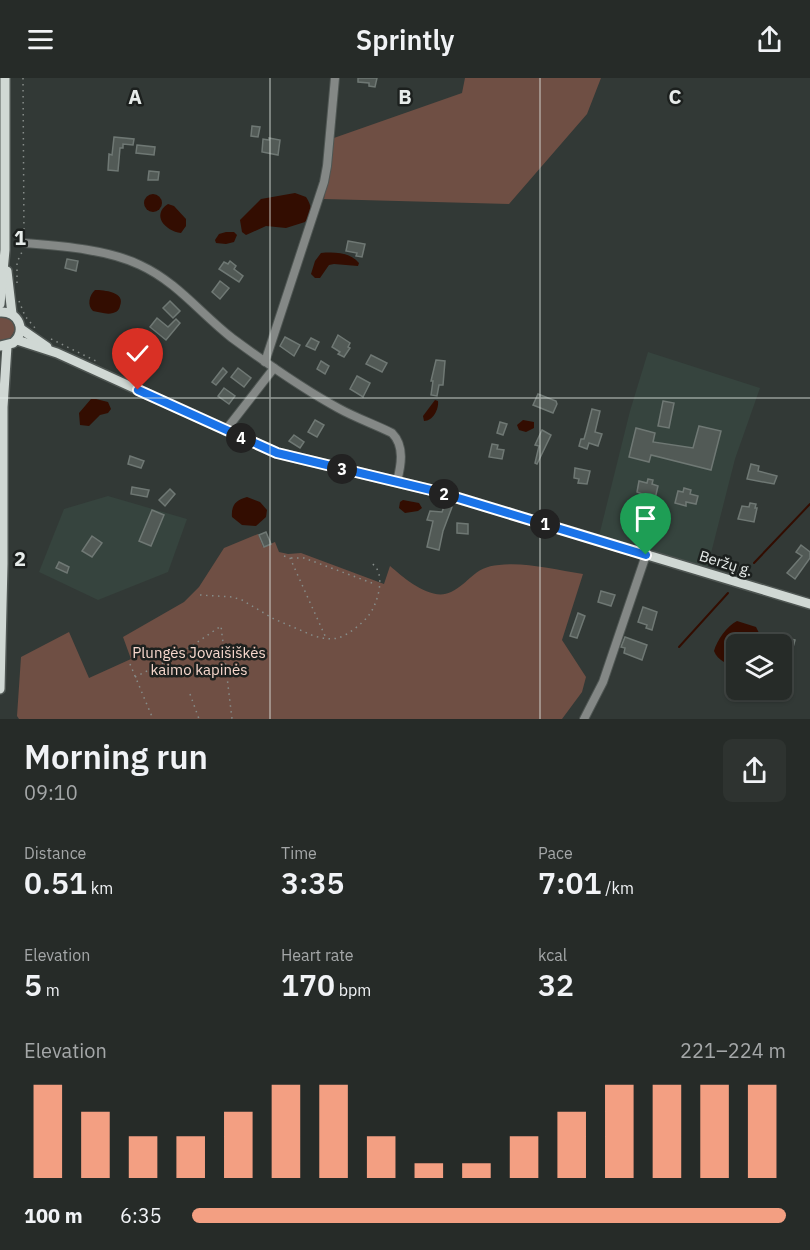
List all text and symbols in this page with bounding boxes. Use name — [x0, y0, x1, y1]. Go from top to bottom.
text: Sprintly — [356, 22, 454, 57]
icon: menu — [24, 23, 57, 56]
icon: share — [753, 23, 786, 56]
text: A — [128, 83, 142, 110]
text: B — [398, 83, 412, 110]
text: C — [668, 83, 682, 110]
text: 1 — [14, 224, 26, 251]
pin — [112, 328, 163, 390]
icon: check — [121, 337, 154, 370]
pin: 4 — [226, 423, 256, 453]
text: 4 — [236, 428, 246, 448]
pin: 3 — [327, 454, 357, 484]
text: 3 — [337, 459, 347, 479]
pin: 2 — [429, 479, 459, 509]
text: 2 — [439, 484, 449, 504]
pin — [620, 493, 671, 555]
icon: arrive — [629, 502, 662, 535]
pin: 1 — [530, 509, 560, 539]
text: 1 — [540, 514, 550, 534]
text: 2 — [14, 545, 26, 572]
street label: Beržų g. — [697, 546, 755, 580]
map controls — [726, 634, 792, 700]
button: layers — [726, 634, 792, 700]
park label: Plungės Jovaišiškės kaimo kapinės — [132, 643, 266, 679]
text: Morning run — [24, 735, 208, 778]
button: share — [723, 739, 786, 802]
text: 09:10 — [24, 779, 78, 806]
text: Distance — [24, 843, 86, 863]
text: Time — [281, 843, 317, 863]
text: Pace — [538, 843, 573, 863]
text: 0.51 — [24, 863, 87, 902]
text: 3:35 — [281, 863, 345, 902]
text: 7:01 — [538, 863, 602, 902]
text: km — [87, 878, 113, 898]
text: /km — [602, 878, 634, 898]
text: Elevation — [24, 945, 90, 965]
text: Heart rate — [281, 945, 354, 965]
text: kcal — [538, 945, 567, 965]
text: 5 — [24, 965, 42, 1004]
text: 170 — [281, 965, 335, 1004]
text: 32 — [538, 965, 574, 1004]
text: m — [42, 980, 60, 1000]
text: bpm — [335, 980, 371, 1000]
text: Elevation — [24, 1037, 107, 1064]
text: 221–224 m — [680, 1037, 786, 1064]
text: 100 m — [24, 1202, 83, 1229]
text: 6:35 — [120, 1202, 162, 1229]

